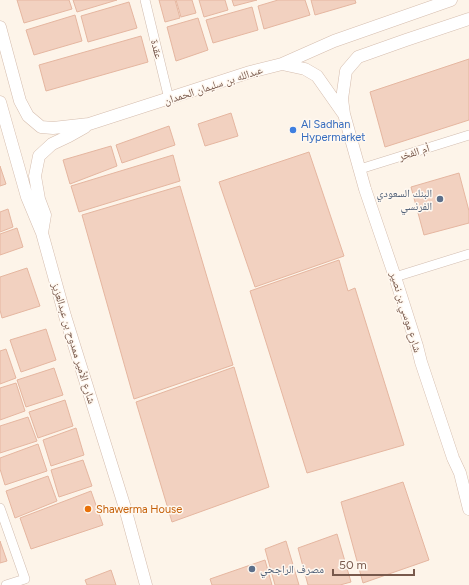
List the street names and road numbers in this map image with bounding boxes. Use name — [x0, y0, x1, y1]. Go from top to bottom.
street label: عقدة — [148, 38, 165, 61]
street label: عبدالله بن سليمان الحمدان — [162, 63, 265, 108]
street label: أم الفخر — [396, 141, 431, 164]
street label: شارع موسي بن نصير — [385, 269, 424, 354]
street label: شارع الأمير ممدوح بن عبدالعزيز — [49, 280, 98, 405]

